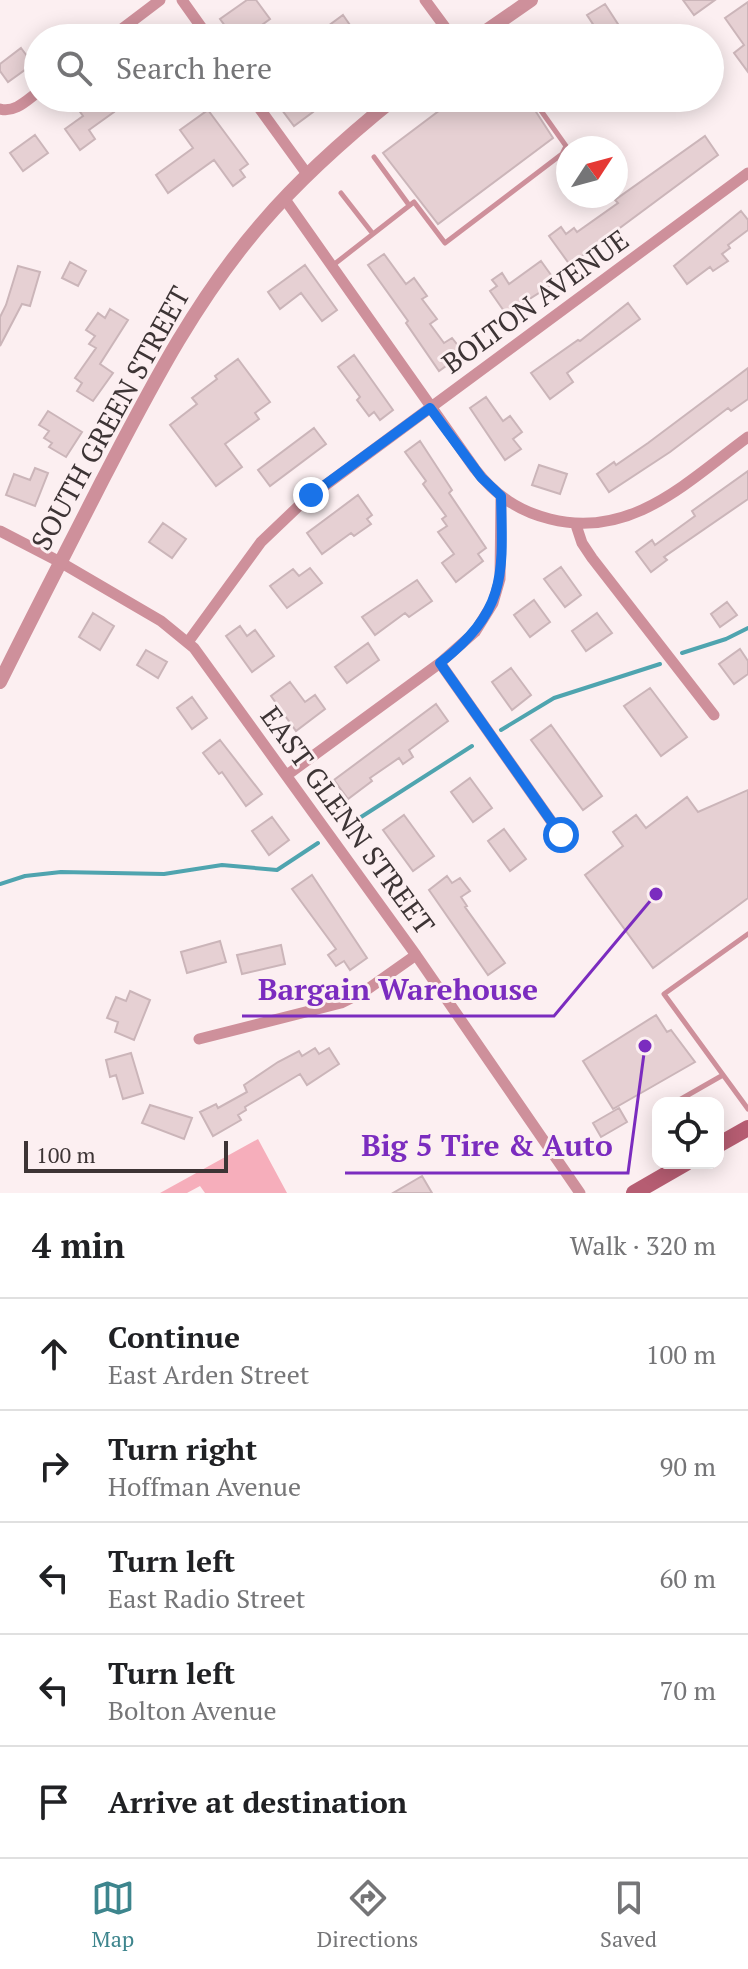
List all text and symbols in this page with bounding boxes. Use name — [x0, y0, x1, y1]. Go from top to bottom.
search box — [24, 24, 724, 112]
icon: search — [52, 46, 96, 90]
text: Search here — [116, 48, 272, 88]
north arrow — [556, 136, 628, 208]
street label: BOLTON AVENUE — [434, 221, 636, 381]
street label: SOUTH GREEN STREET — [22, 280, 198, 556]
route end — [293, 477, 329, 513]
street label: EAST GLENN STREET — [253, 699, 443, 941]
route start — [543, 817, 579, 853]
callout: Bargain Warehouse — [242, 962, 554, 1016]
text: Bargain Warehouse — [258, 969, 538, 1009]
map controls — [652, 1097, 724, 1169]
button: locate — [652, 1097, 724, 1169]
callout: Big 5 Tire & Auto — [345, 1119, 628, 1173]
text: Big 5 Tire & Auto — [361, 1125, 613, 1165]
scale bar — [24, 1137, 228, 1173]
text: 100 m — [36, 1140, 96, 1169]
text: 4 min — [32, 1223, 125, 1268]
text: Walk · 320 m — [570, 1228, 716, 1262]
text: Continue — [108, 1317, 240, 1357]
icon: ahead — [32, 1332, 76, 1376]
text: 100 m — [646, 1337, 716, 1371]
text: East Arden Street — [108, 1357, 309, 1391]
text: Turn right — [108, 1429, 257, 1469]
icon: right — [32, 1444, 76, 1488]
text: 90 m — [660, 1449, 716, 1483]
text: Hoffman Avenue — [108, 1469, 301, 1503]
text: Turn left — [108, 1541, 235, 1581]
icon: left — [32, 1556, 76, 1600]
text: 60 m — [660, 1561, 716, 1595]
text: East Radio Street — [108, 1581, 306, 1615]
text: Turn left — [108, 1653, 235, 1693]
icon: left — [32, 1668, 76, 1712]
text: 70 m — [660, 1673, 716, 1707]
text: Bolton Avenue — [108, 1693, 277, 1727]
icon: arrive — [32, 1780, 76, 1824]
text: Arrive at destination — [108, 1782, 407, 1822]
tab: Map — [91, 1876, 135, 1953]
tab: Directions — [317, 1876, 418, 1953]
tab: Saved — [600, 1876, 657, 1953]

